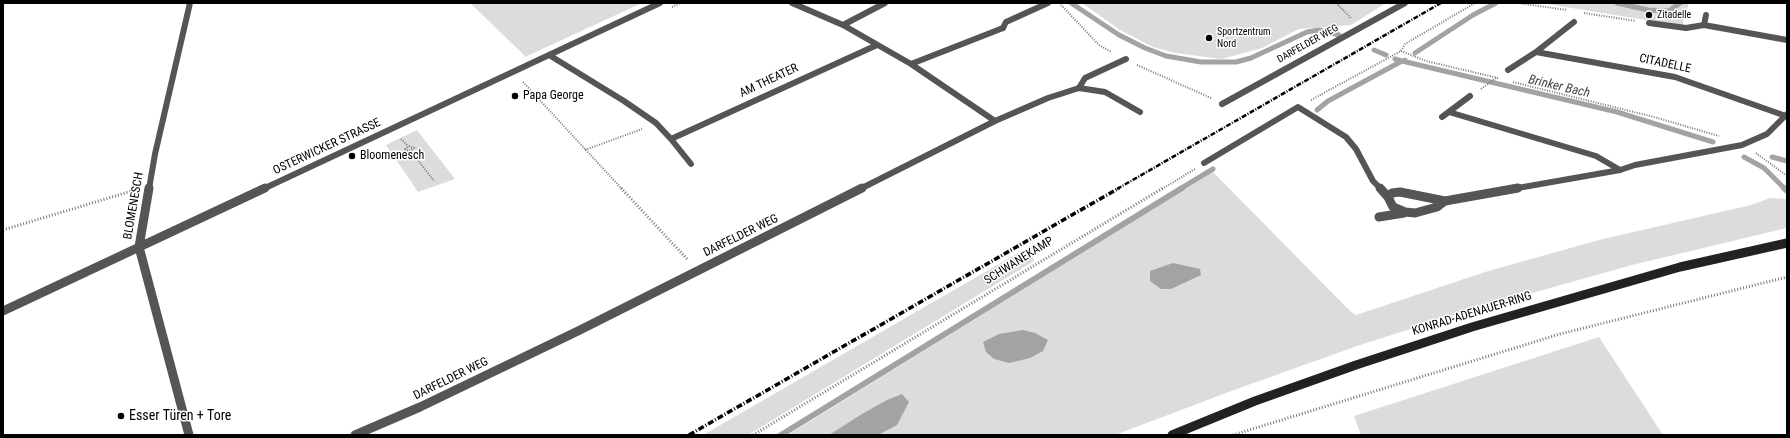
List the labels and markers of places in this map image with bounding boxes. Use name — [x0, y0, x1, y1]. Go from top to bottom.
place label: Zitadelle — [1657, 9, 1691, 21]
marker: Zitadelle — [1644, 10, 1654, 20]
place label: Sportzentrum Nord — [1217, 26, 1271, 50]
marker: Sportzentrum Nord — [1204, 33, 1214, 43]
place label: Papa George — [523, 89, 584, 103]
marker: Papa George — [510, 91, 520, 101]
place label: Bloomenesch — [360, 149, 424, 163]
marker: Bloomenesch — [347, 151, 357, 161]
place label: Esser Türen + Tore — [129, 408, 231, 424]
marker: Esser Türen + Tore — [116, 411, 126, 421]

